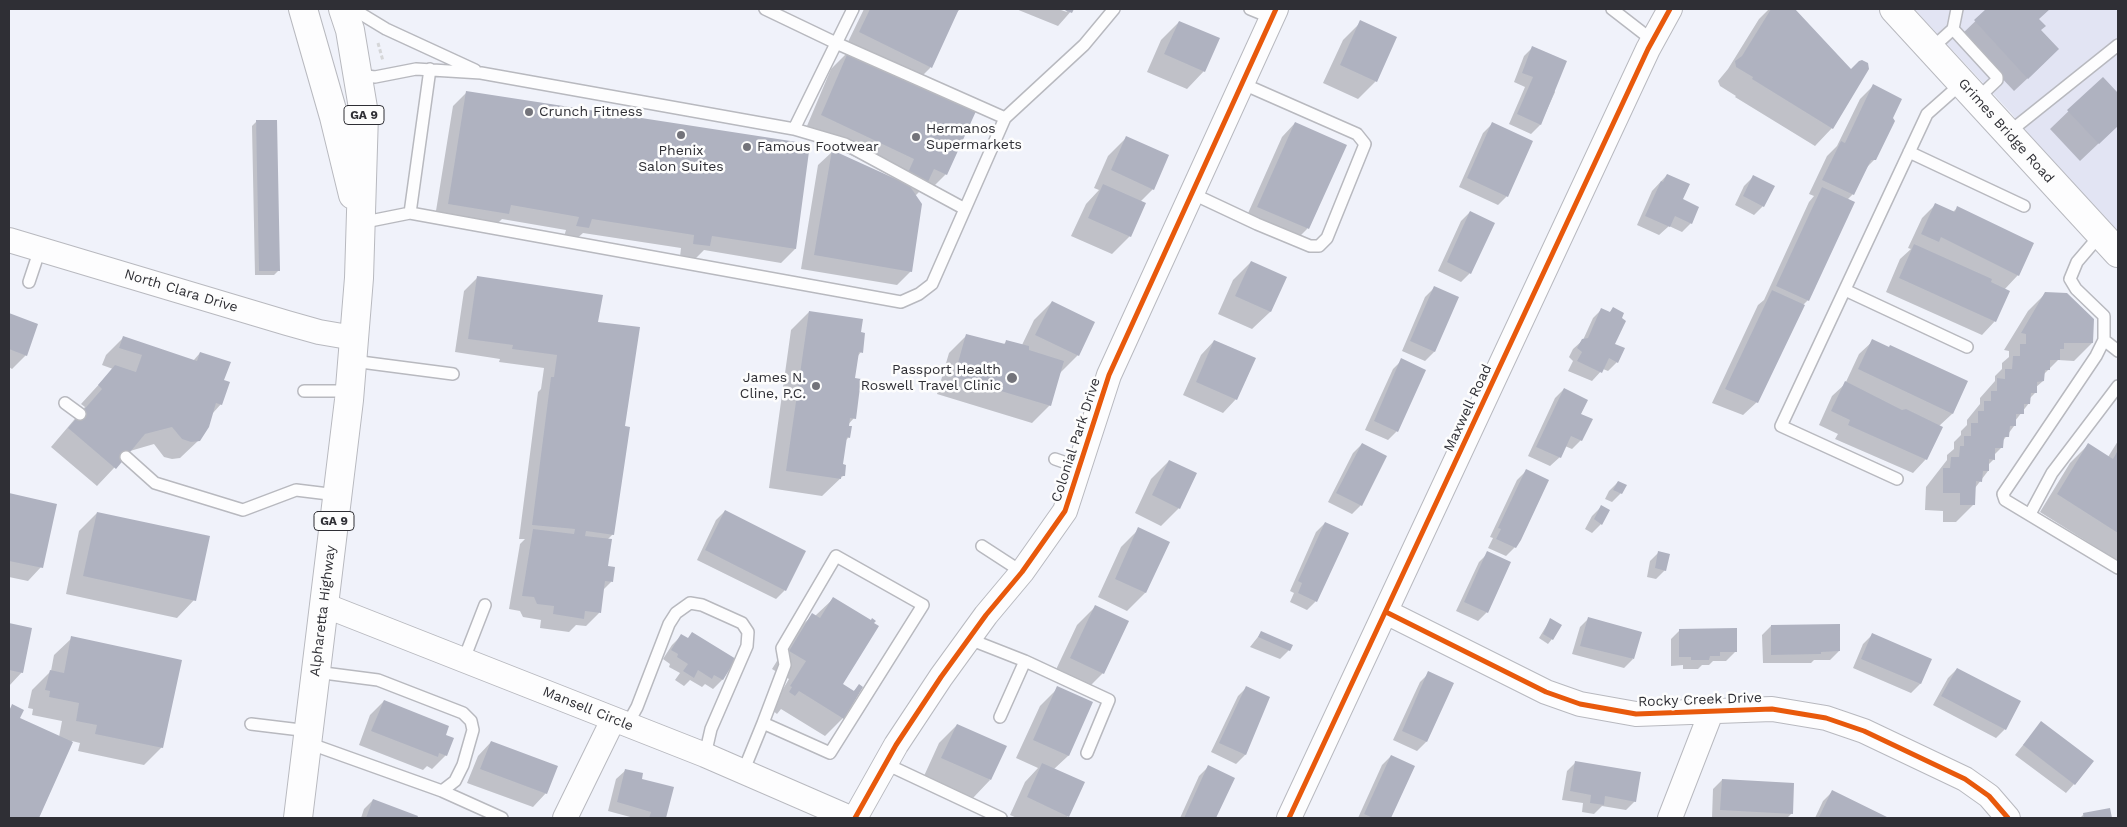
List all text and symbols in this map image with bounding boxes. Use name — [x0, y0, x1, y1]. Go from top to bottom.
street label: Grimes Bridge Road — [1955, 75, 2057, 187]
place label: Crunch Fitness — [539, 104, 643, 120]
road number: GA 9 — [344, 106, 384, 124]
marker: Crunch Fitness — [523, 106, 535, 118]
place label: Hermanos Supermarkets — [926, 121, 1022, 154]
marker: Phenix Salon Suites — [675, 129, 687, 141]
marker: Hermanos Supermarkets — [910, 131, 922, 143]
place label: Famous Footwear — [757, 139, 879, 155]
marker: Famous Footwear — [741, 141, 753, 153]
place label: Phenix Salon Suites — [638, 143, 724, 176]
street label: North Clara Drive — [122, 266, 240, 316]
place label: Passport Health Roswell Travel Clinic — [861, 362, 1001, 394]
street label: Maxwell Road — [1440, 362, 1496, 454]
place label: James N. Cline, P.C. — [740, 370, 806, 402]
marker: Passport Health Roswell Travel Clinic — [1005, 371, 1019, 385]
street label: Colonial Park Drive — [1048, 376, 1104, 504]
marker: James N. Cline, P.C. — [810, 380, 822, 392]
road number: GA 9 — [314, 512, 354, 530]
street label: Alpharetta Highway — [307, 544, 339, 678]
street label: Mansell Circle — [540, 683, 636, 735]
street label: Rocky Creek Drive — [1638, 689, 1762, 711]

